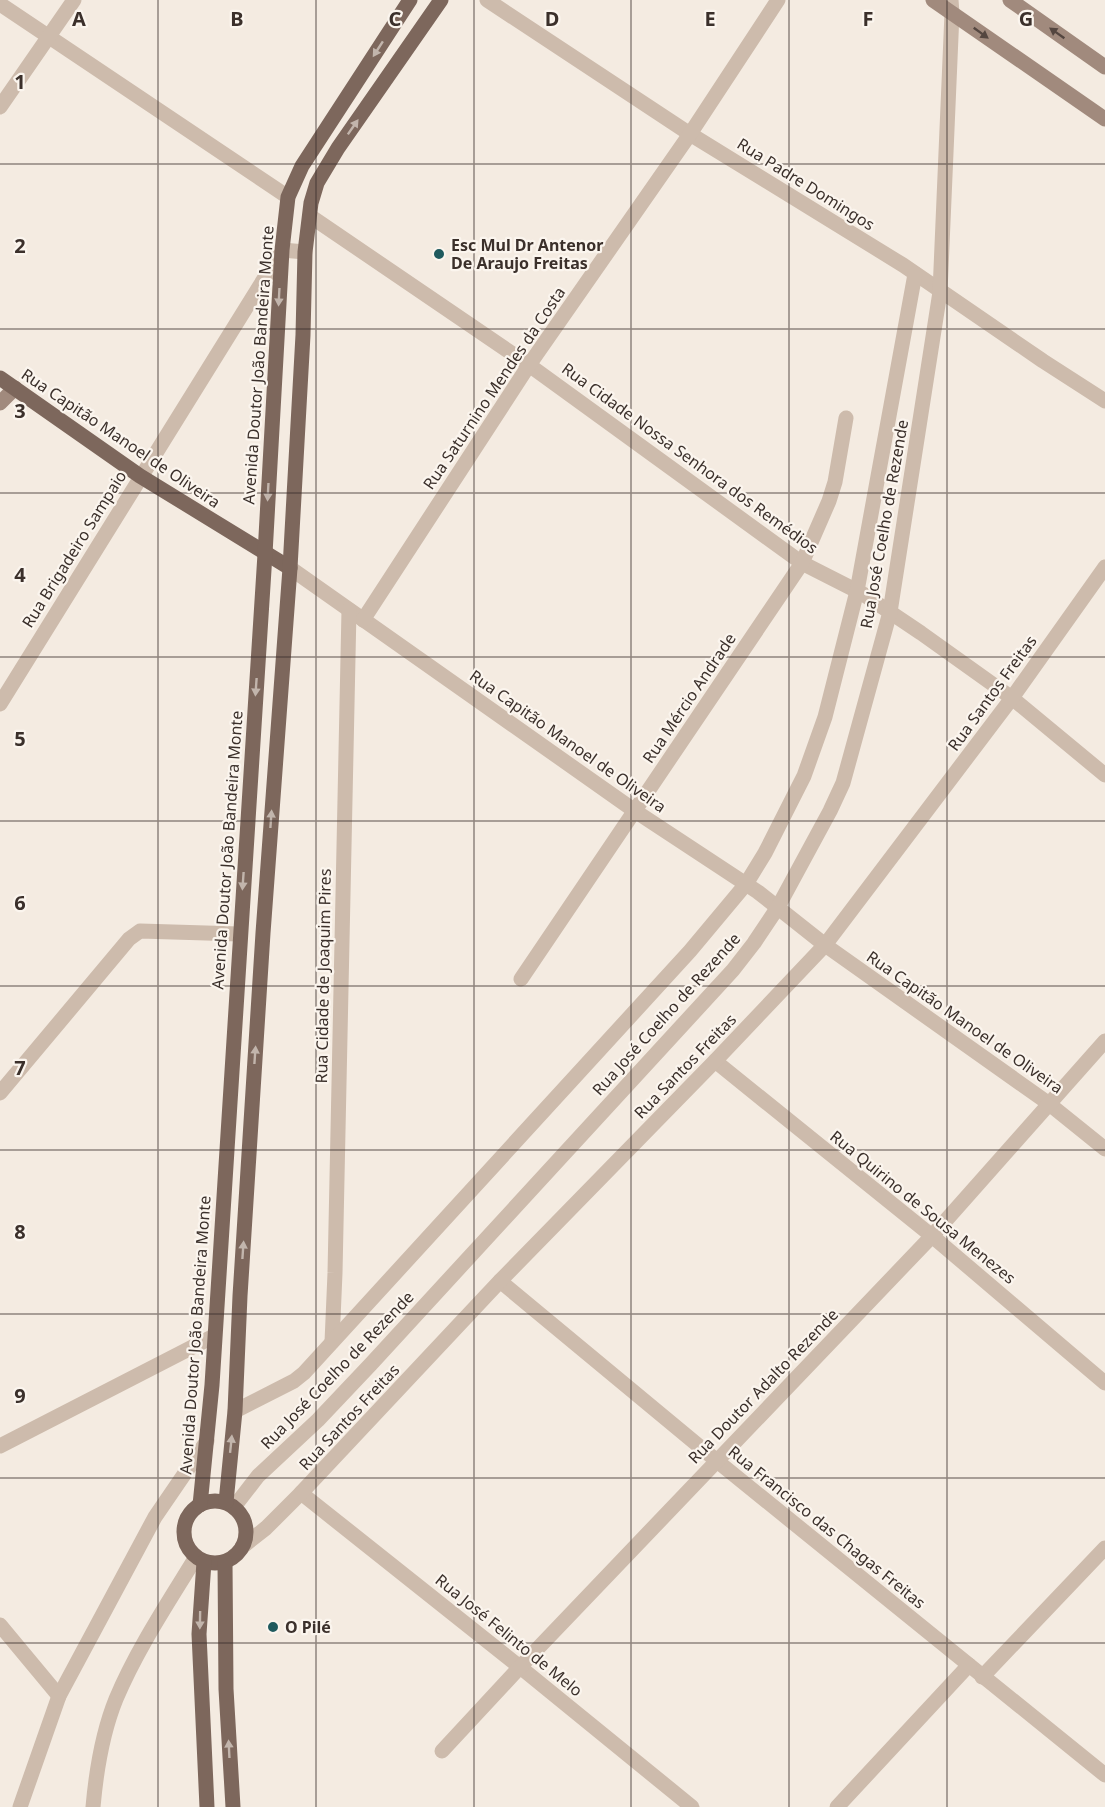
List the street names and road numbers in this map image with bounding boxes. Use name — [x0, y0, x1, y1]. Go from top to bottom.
street label: Rua Padre Domingos — [733, 133, 879, 235]
street label: Avenida Doutor João Bandeira Monte — [237, 225, 279, 505]
street label: Rua Saturnino Mendes da Costa — [418, 282, 570, 494]
street label: Rua Cidade Nossa Senhora dos Remédios — [557, 358, 823, 558]
street label: Rua Capitão Manoel de Oliveira — [17, 363, 225, 513]
street label: Rua José Coelho de Rezende — [855, 418, 913, 630]
street label: Rua Brigadeiro Sampaio — [17, 466, 131, 632]
street label: Rua Mércio Andrade — [637, 629, 741, 767]
street label: Rua Santos Freitas — [943, 631, 1041, 755]
street label: Rua Capitão Manoel de Oliveira — [465, 665, 671, 817]
street label: Avenida Doutor João Bandeira Monte — [206, 710, 248, 990]
street label: Rua Cidade de Joaquim Pires — [310, 868, 336, 1084]
street label: Rua José Coelho de Rezende — [587, 928, 745, 1100]
street label: Rua Capitão Manoel de Oliveira — [862, 946, 1068, 1098]
street label: Rua Santos Freitas — [629, 1009, 741, 1123]
street label: Rua Quirino de Sousa Menezes — [826, 1125, 1020, 1289]
street label: Avenida Doutor João Bandeira Monte — [174, 1195, 216, 1475]
street label: Rua José Coelho de Rezende — [256, 1286, 418, 1454]
street label: Rua Doutor Adalto Rezende — [683, 1304, 843, 1468]
street label: Rua Santos Freitas — [294, 1359, 404, 1475]
street label: Rua Francisco das Chagas Freitas — [724, 1440, 930, 1614]
street label: Rua José Felinto de Melo — [431, 1569, 587, 1701]

